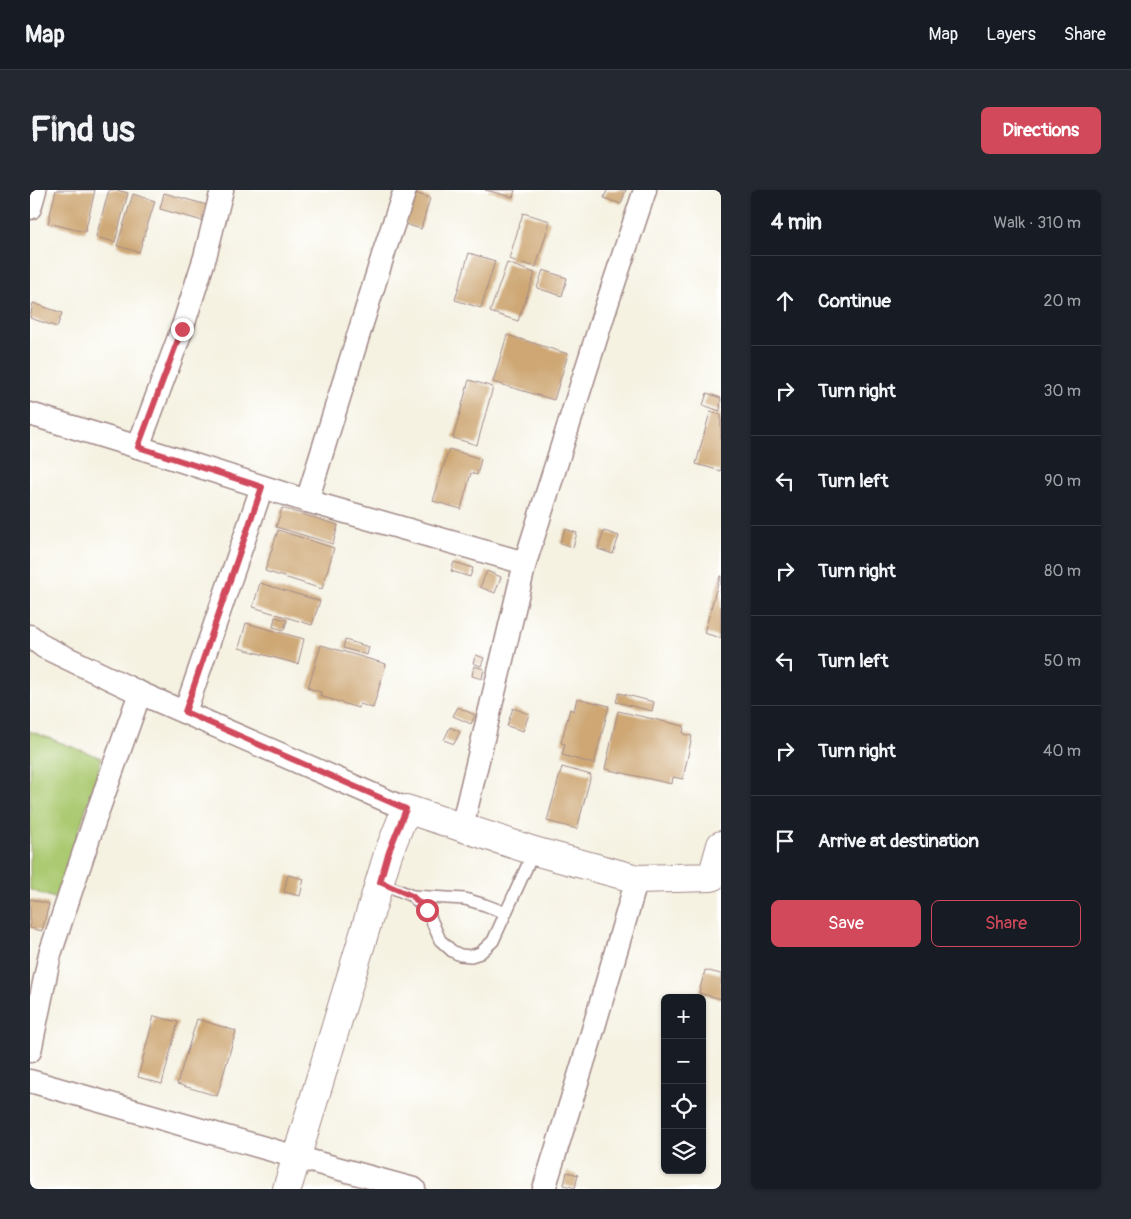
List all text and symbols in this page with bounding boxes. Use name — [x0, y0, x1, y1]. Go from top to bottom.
text: Map — [25, 20, 65, 49]
text: Map — [929, 23, 958, 46]
text: Layers — [986, 23, 1036, 46]
text: Share — [1064, 23, 1106, 46]
button: Directions — [981, 107, 1101, 154]
text: Find us — [30, 108, 135, 152]
text: 4 min — [771, 209, 822, 236]
text: Walk · 310 m — [994, 213, 1081, 233]
icon: ahead — [771, 287, 799, 315]
text: Continue — [818, 289, 891, 313]
text: 20 m — [1043, 291, 1081, 311]
route end — [171, 318, 194, 341]
icon: right — [771, 377, 799, 405]
text: Turn right — [818, 379, 896, 403]
text: 30 m — [1043, 381, 1081, 401]
icon: left — [771, 467, 799, 495]
text: Turn left — [818, 469, 888, 493]
text: 90 m — [1044, 471, 1081, 491]
icon: right — [771, 557, 799, 585]
text: Turn right — [818, 559, 896, 583]
text: 80 m — [1044, 561, 1081, 581]
icon: left — [771, 647, 799, 675]
text: Turn left — [818, 649, 888, 673]
text: 50 m — [1044, 651, 1081, 671]
icon: right — [771, 737, 799, 765]
text: Turn right — [818, 739, 896, 763]
text: 40 m — [1043, 741, 1081, 761]
icon: arrive — [771, 827, 799, 855]
text: Arrive at destination — [818, 829, 979, 853]
route start — [416, 899, 439, 922]
button: Save — [771, 900, 921, 947]
button: Share — [931, 900, 1081, 947]
map controls — [661, 994, 706, 1174]
button: + — [661, 994, 706, 1039]
button: − — [661, 1039, 706, 1084]
button: locate — [661, 1084, 706, 1129]
button: layers — [661, 1129, 706, 1174]

